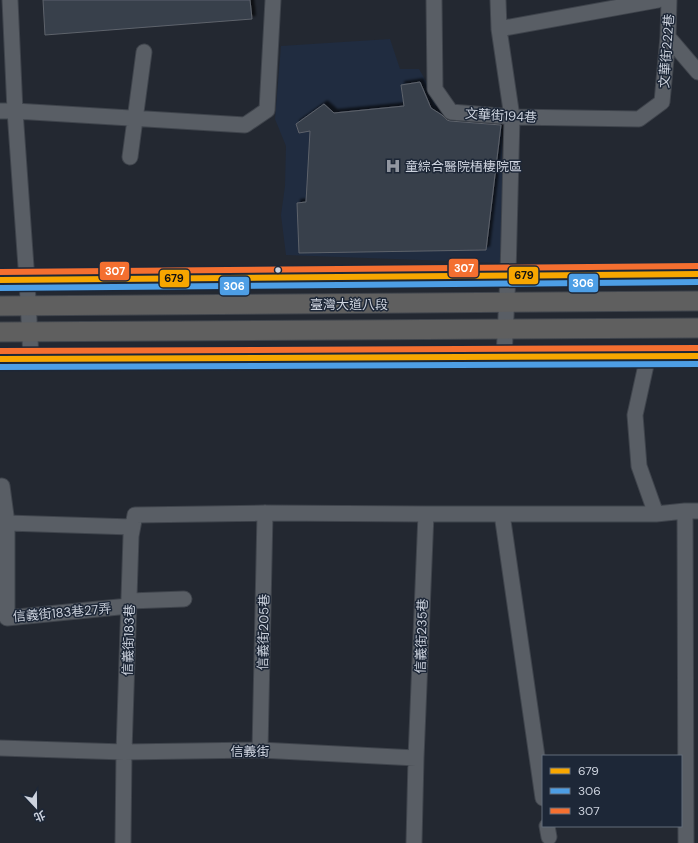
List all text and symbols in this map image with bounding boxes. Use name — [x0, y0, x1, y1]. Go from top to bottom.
street label: 文華街222巷 — [655, 13, 678, 89]
street label: 文華街194巷 — [465, 105, 537, 126]
hospital icon: 童綜合醫院梧棲院區 — [384, 157, 402, 175]
place label: 童綜合醫院梧棲院區 — [405, 158, 522, 175]
line badge: 307 — [448, 258, 479, 278]
line badge: 307 — [99, 261, 130, 281]
text: 307 — [454, 261, 474, 275]
text: 307 — [105, 264, 125, 278]
unlabelled marker — [273, 265, 283, 275]
line badge: 679 — [508, 266, 539, 285]
text: 679 — [514, 268, 534, 282]
line badge: 679 — [159, 269, 190, 288]
text: 679 — [164, 271, 184, 285]
line badge: 306 — [568, 273, 599, 293]
line badge: 306 — [219, 276, 250, 296]
text: 306 — [572, 276, 594, 290]
text: 306 — [223, 279, 245, 293]
street label: 臺灣大道八段 — [310, 296, 388, 313]
street label: 信義街205巷 — [254, 594, 273, 670]
street label: 信義街235巷 — [412, 598, 431, 674]
street label: 信義街183巷27弄 — [12, 600, 112, 625]
street label: 信義街183巷 — [119, 604, 138, 676]
street label: 信義街 — [230, 743, 270, 760]
legend — [542, 755, 682, 827]
text: 679 — [578, 763, 599, 779]
text: 306 — [578, 783, 601, 799]
north arrow — [16, 787, 56, 827]
text: 307 — [578, 803, 600, 819]
text: 北 — [32, 808, 47, 825]

